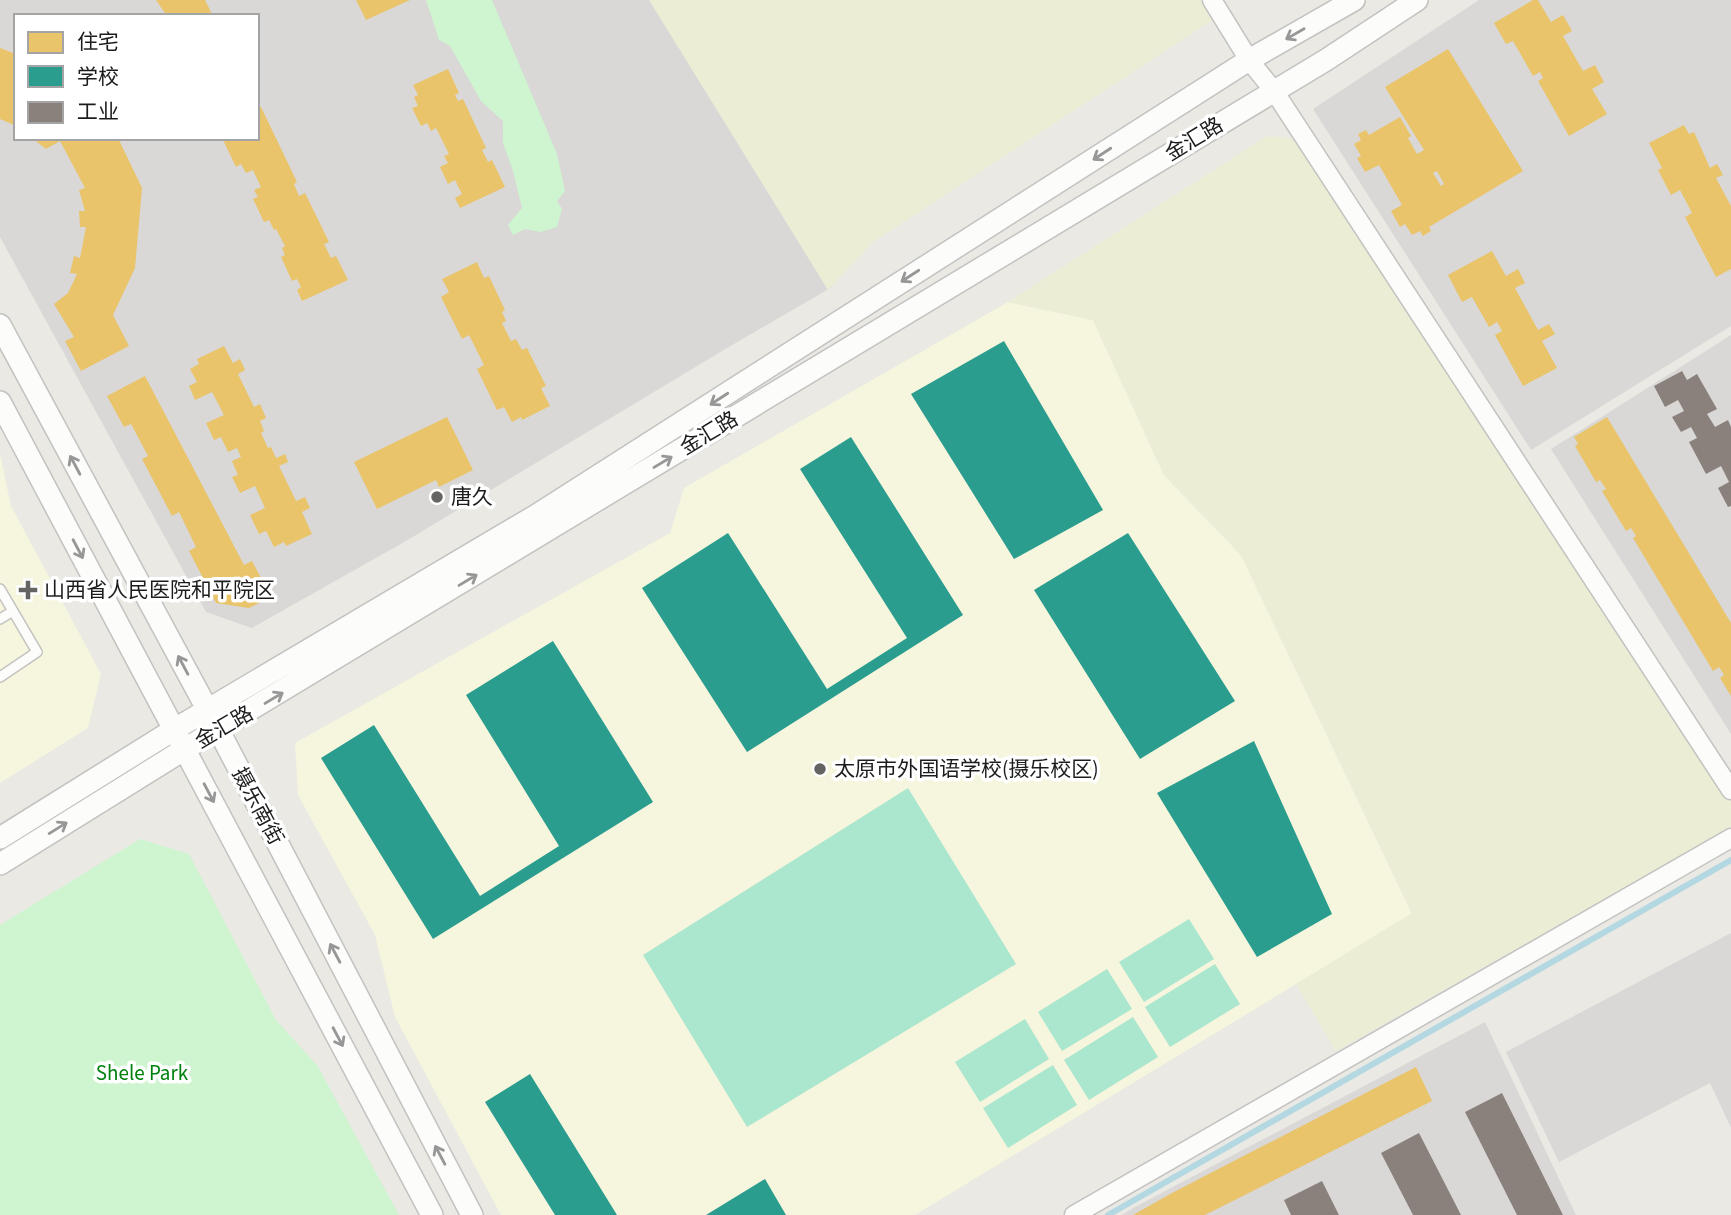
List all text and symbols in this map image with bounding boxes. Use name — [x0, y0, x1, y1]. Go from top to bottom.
legend — [14, 14, 259, 140]
text: 住宅 — [77, 27, 119, 57]
one-way arrow — [1285, 28, 1306, 41]
text: 学校 — [77, 62, 119, 92]
text: 工业 — [77, 97, 119, 127]
street label: 金汇路 — [1159, 110, 1229, 168]
one-way arrow — [1093, 146, 1112, 161]
one-way arrow — [901, 270, 921, 284]
one-way arrow — [709, 392, 729, 406]
street label: 金汇路 — [674, 404, 744, 462]
one-way arrow — [652, 454, 672, 468]
one-way arrow — [68, 455, 82, 475]
place label: 唐久 — [451, 482, 493, 512]
marker: 唐久 — [429, 489, 445, 505]
one-way arrow — [72, 538, 86, 559]
one-way arrow — [458, 572, 478, 586]
place label: 山西省人民医院和平院区 — [44, 575, 275, 605]
marker: 山西省人民医院和平院区 — [18, 580, 38, 600]
one-way arrow — [176, 655, 189, 676]
one-way arrow — [263, 690, 283, 704]
street label: 金汇路 — [189, 698, 259, 756]
place label: 太原市外国语学校(摄乐校区) — [834, 754, 1099, 784]
marker: 太原市外国语学校(摄乐校区) — [812, 761, 828, 777]
street label: 摄乐南街 — [225, 762, 291, 850]
one-way arrow — [202, 782, 216, 803]
one-way arrow — [48, 820, 67, 835]
one-way arrow — [328, 943, 341, 964]
one-way arrow — [331, 1027, 345, 1047]
park label: Shele Park — [96, 1058, 189, 1088]
one-way arrow — [433, 1145, 447, 1165]

